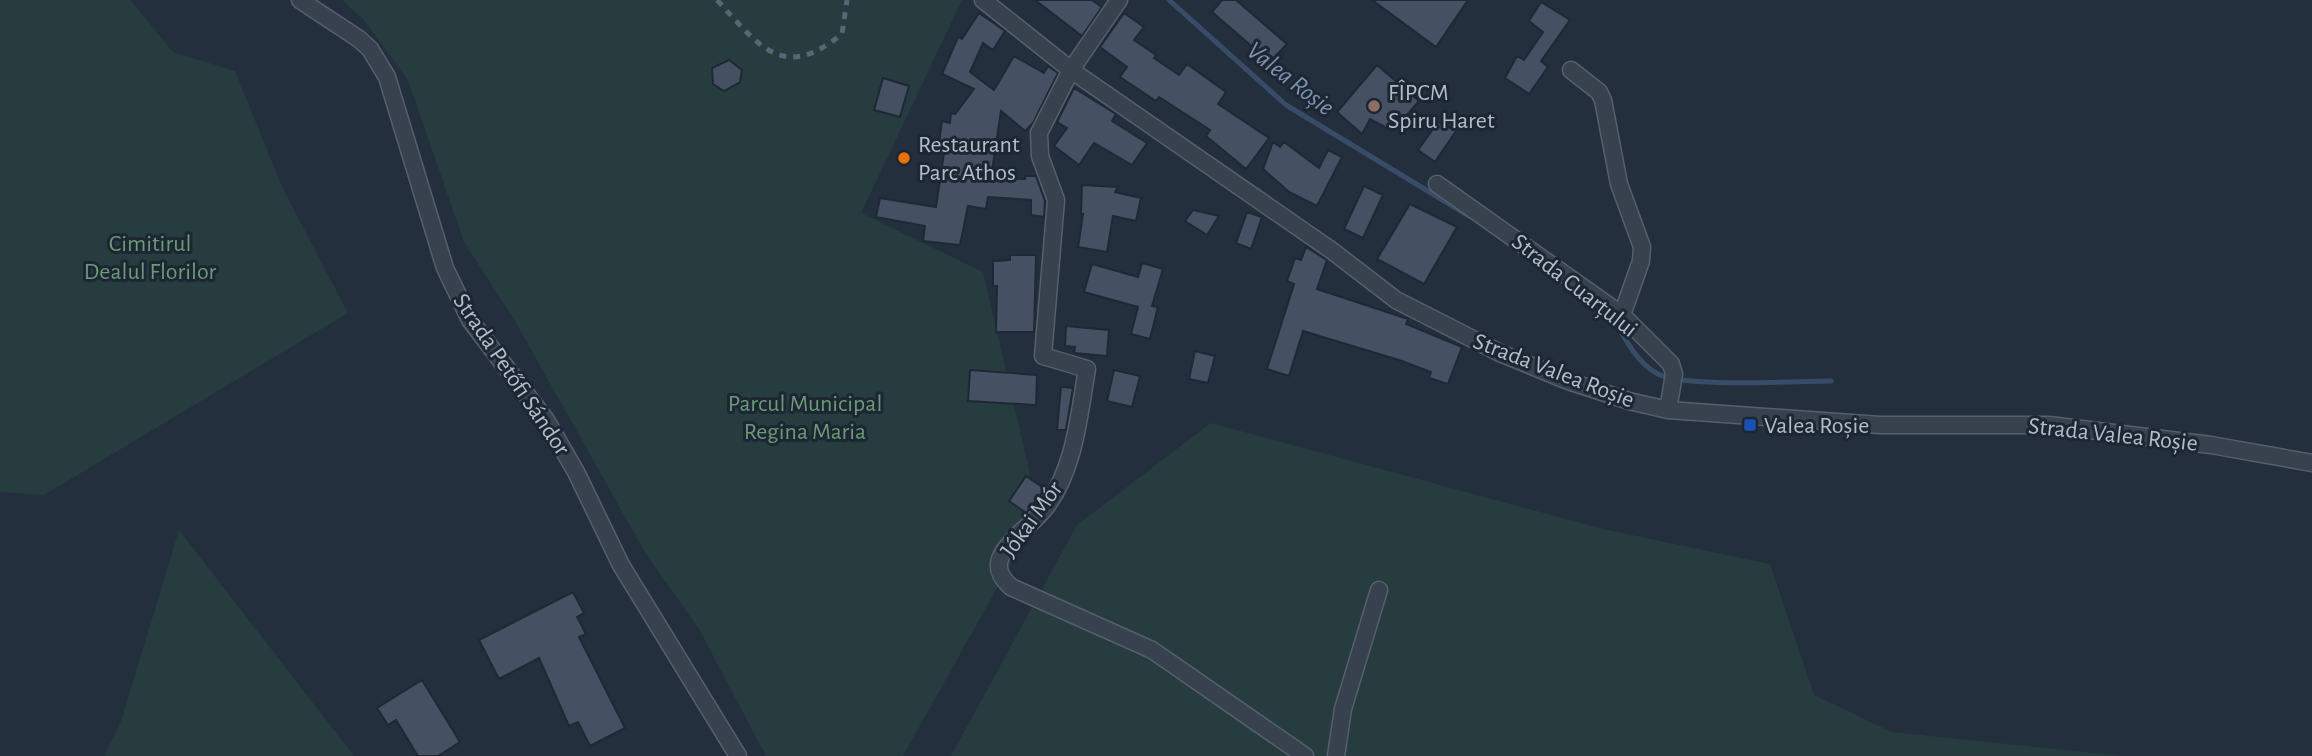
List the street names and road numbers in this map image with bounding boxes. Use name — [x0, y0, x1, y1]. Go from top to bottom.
street label: Strada Cuarțului — [1507, 230, 1642, 343]
street label: Strada Petőfi Sándor — [448, 289, 574, 460]
street label: Strada Valea Roșie — [1469, 329, 1637, 414]
street label: Strada Valea Roșie — [2027, 414, 2199, 457]
street label: Jókai Mór — [996, 477, 1067, 562]

